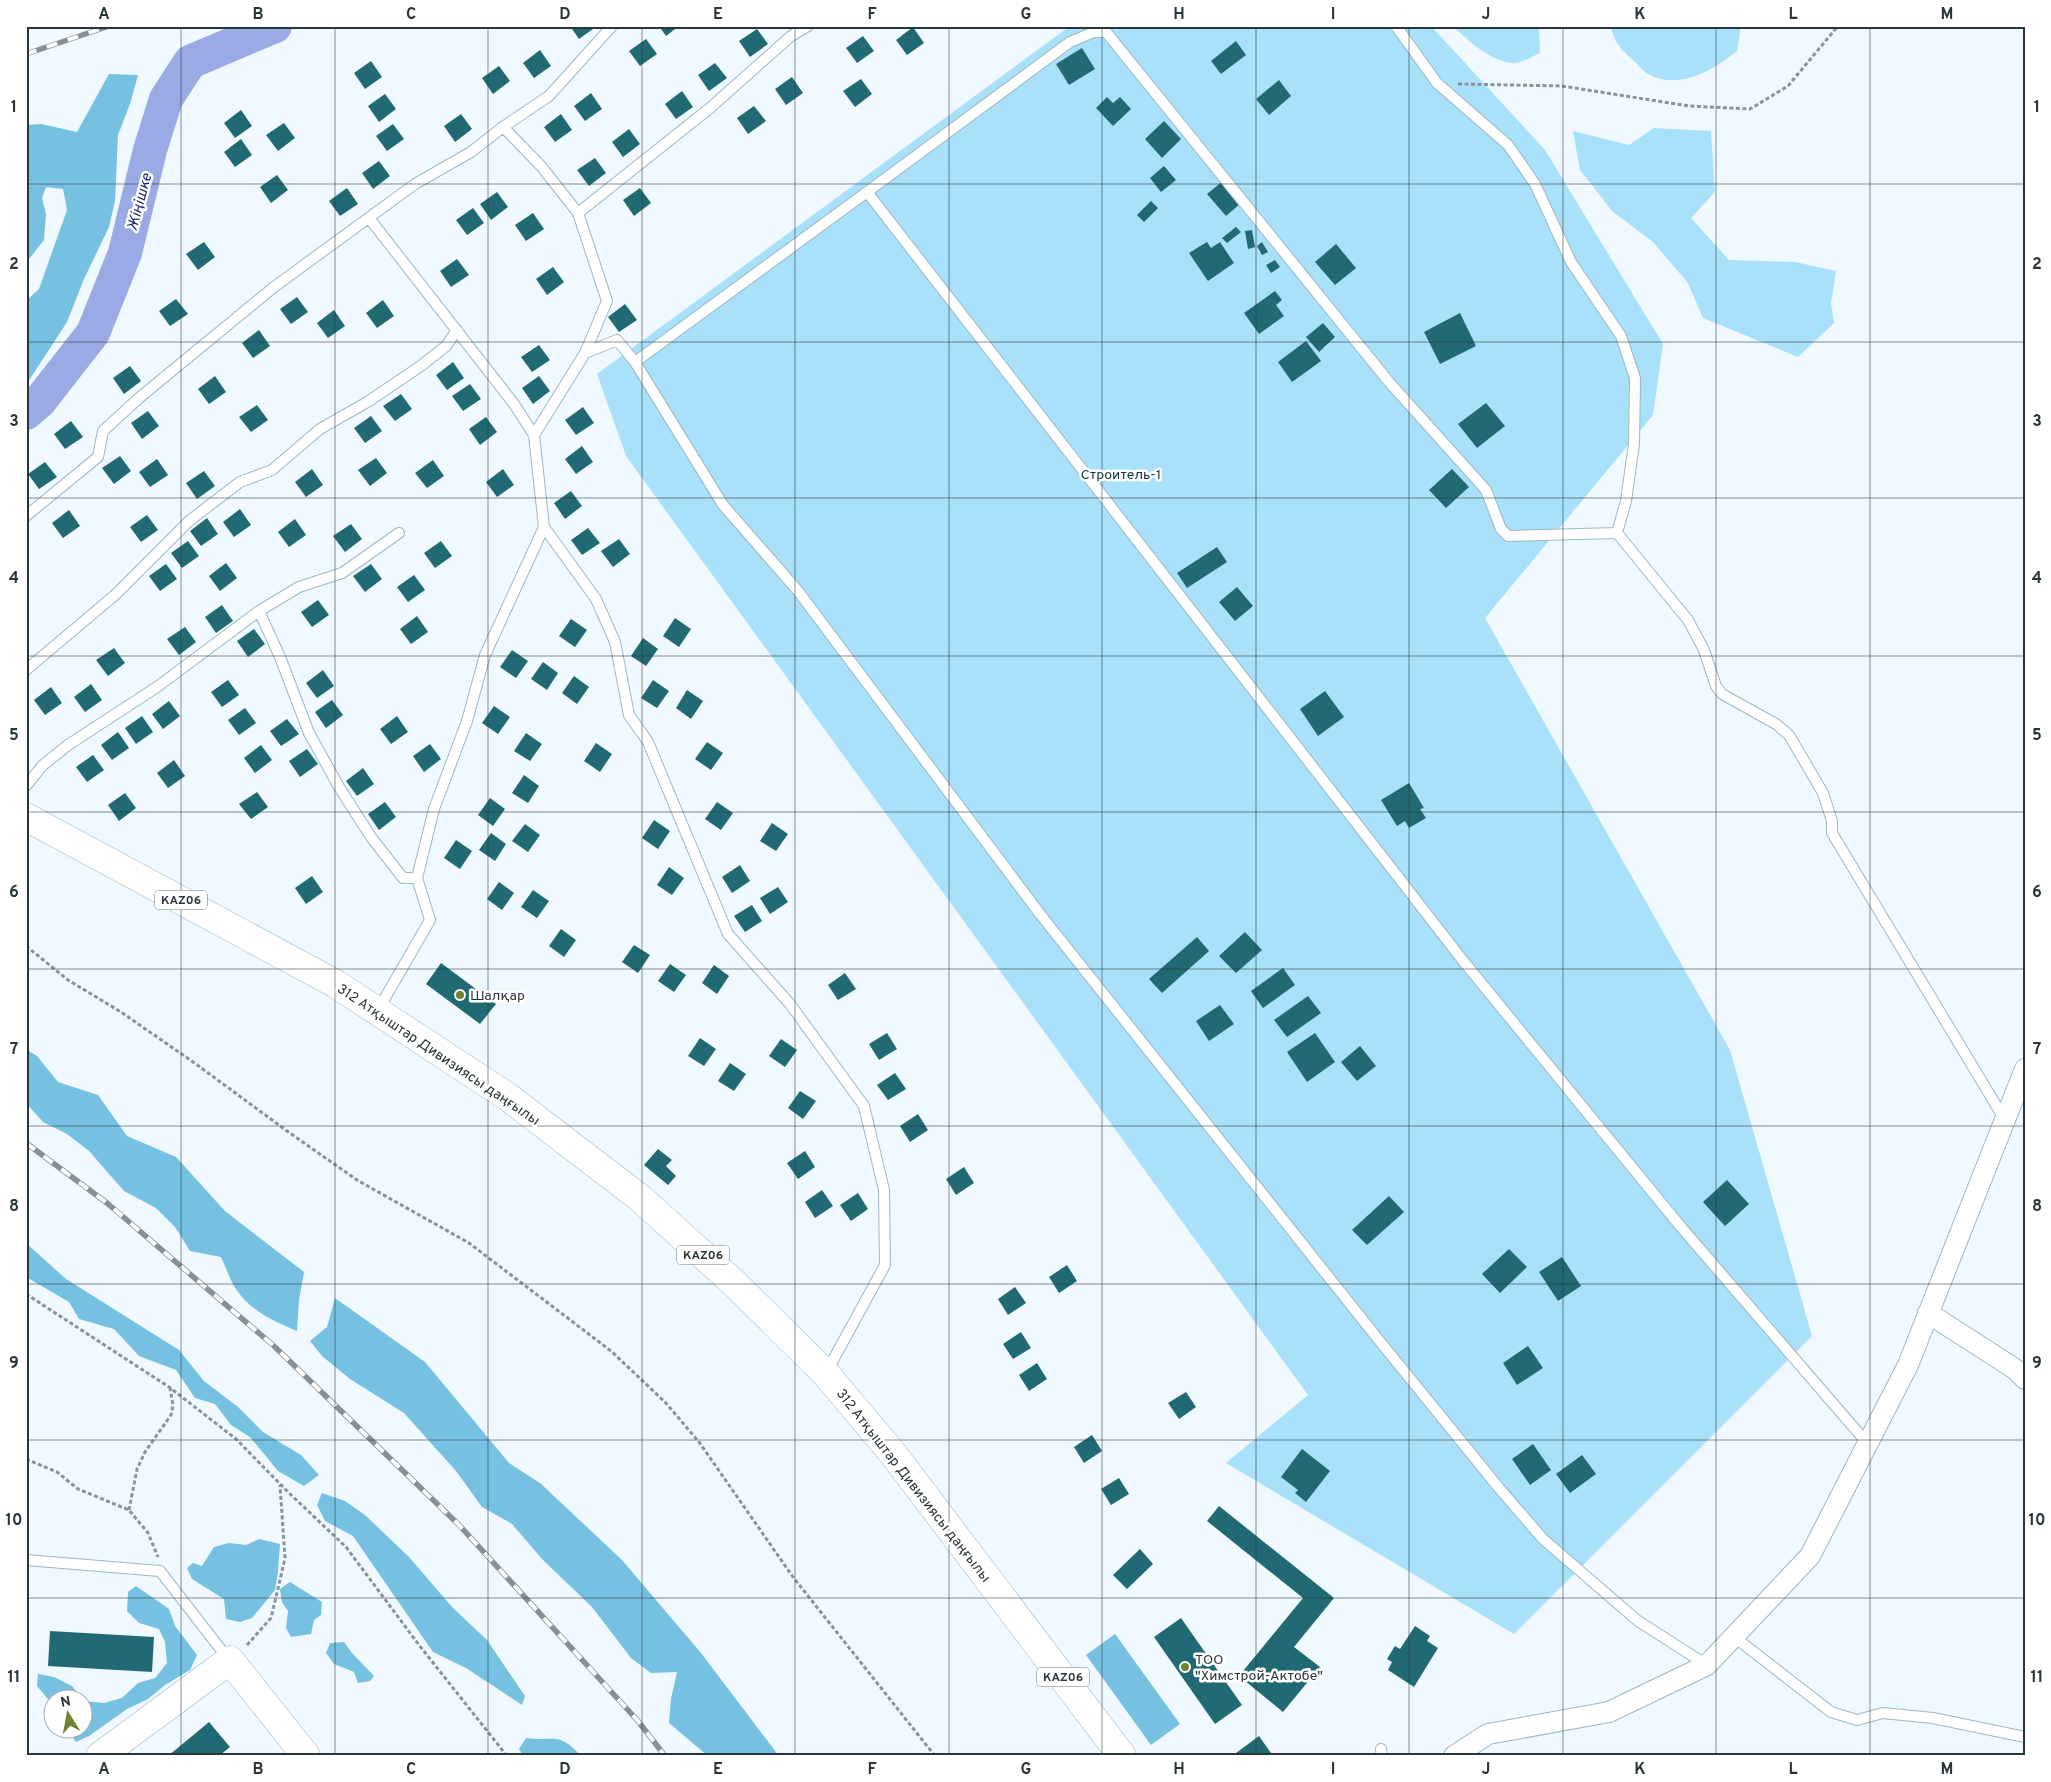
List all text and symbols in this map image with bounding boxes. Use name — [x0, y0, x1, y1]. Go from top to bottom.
text: A — [98, 5, 110, 25]
text: B — [252, 5, 264, 25]
text: C — [406, 5, 416, 25]
text: D — [559, 5, 571, 25]
text: E — [713, 5, 723, 25]
text: F — [867, 5, 877, 25]
text: G — [1021, 5, 1031, 25]
text: H — [1173, 5, 1185, 25]
text: I — [1331, 5, 1335, 25]
text: J — [1482, 5, 1490, 25]
text: K — [1634, 5, 1646, 25]
text: L — [1788, 5, 1798, 25]
text: M — [1941, 5, 1953, 25]
text: 1 — [11, 98, 17, 118]
text: 1 — [2034, 98, 2040, 118]
water label: Жіңішке — [124, 171, 157, 233]
text: 2 — [9, 255, 19, 275]
text: 2 — [2032, 255, 2042, 275]
text: 3 — [9, 412, 19, 432]
text: 3 — [2032, 412, 2042, 432]
park label: Строитель-1 — [1081, 467, 1161, 484]
text: 4 — [9, 569, 19, 589]
text: 4 — [2032, 569, 2042, 589]
text: 5 — [9, 726, 19, 746]
text: 5 — [2032, 726, 2042, 746]
text: 6 — [9, 883, 19, 903]
text: 6 — [2032, 883, 2042, 903]
road number: KАZ06 — [155, 890, 207, 910]
street label: 312 Атқыштар Дивизиясы даңғылы — [334, 981, 543, 1130]
place label: Шалқар — [470, 988, 525, 1005]
marker: Шалқар — [454, 989, 466, 1001]
text: 7 — [10, 1040, 18, 1060]
text: 7 — [2033, 1040, 2041, 1060]
text: 8 — [9, 1197, 19, 1217]
text: 8 — [2032, 1197, 2042, 1217]
road number: KАZ06 — [677, 1246, 729, 1264]
text: 9 — [9, 1354, 19, 1374]
text: 9 — [2032, 1354, 2042, 1374]
street label: 312 Атқыштар Дивизиясы даңғылы — [832, 1386, 994, 1586]
text: 10 — [6, 1511, 22, 1531]
text: 10 — [2029, 1511, 2045, 1531]
place label: ТОО "Химстрой-Актобе" — [1195, 1652, 1323, 1685]
marker: ТОО "Химстрой-Актобе" — [1179, 1661, 1191, 1673]
text: 11 — [8, 1668, 20, 1688]
road number: KАZ06 — [1037, 1668, 1089, 1686]
text: 11 — [2031, 1668, 2043, 1688]
north arrow — [42, 1690, 92, 1740]
text: N — [59, 1693, 72, 1712]
text: A — [98, 1760, 110, 1780]
text: B — [252, 1760, 264, 1780]
text: C — [406, 1760, 416, 1780]
text: D — [559, 1760, 571, 1780]
text: E — [713, 1760, 723, 1780]
text: F — [867, 1760, 877, 1780]
text: G — [1021, 1760, 1031, 1780]
text: H — [1173, 1760, 1185, 1780]
text: I — [1331, 1760, 1335, 1780]
text: J — [1482, 1760, 1490, 1780]
text: K — [1634, 1760, 1646, 1780]
text: L — [1788, 1760, 1798, 1780]
text: M — [1941, 1760, 1953, 1780]

